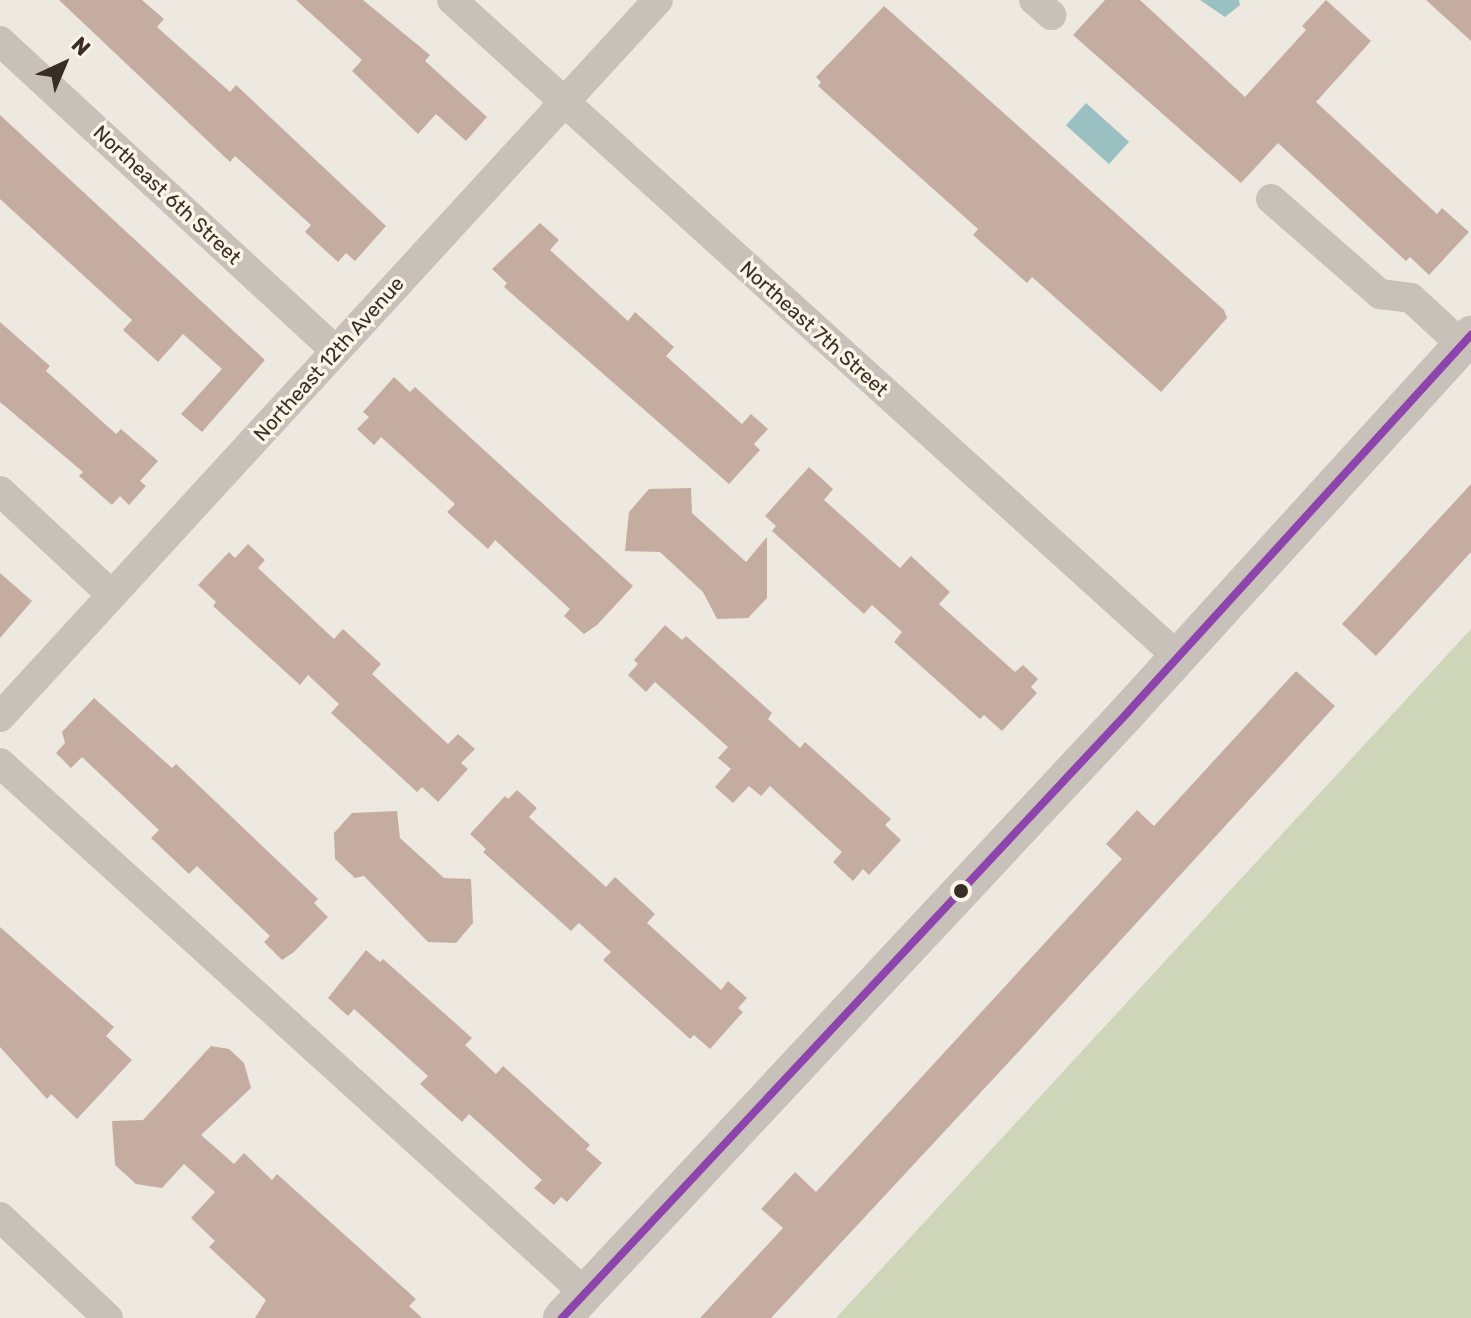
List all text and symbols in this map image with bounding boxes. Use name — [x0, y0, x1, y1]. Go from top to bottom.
north arrow — [24, 24, 104, 104]
text: N — [66, 31, 96, 62]
street label: Northeast 6th Street — [88, 120, 246, 270]
street label: Northeast 7th Street — [735, 256, 893, 402]
street label: Northeast 12th Avenue — [249, 272, 409, 446]
unlabelled marker — [953, 883, 969, 899]

